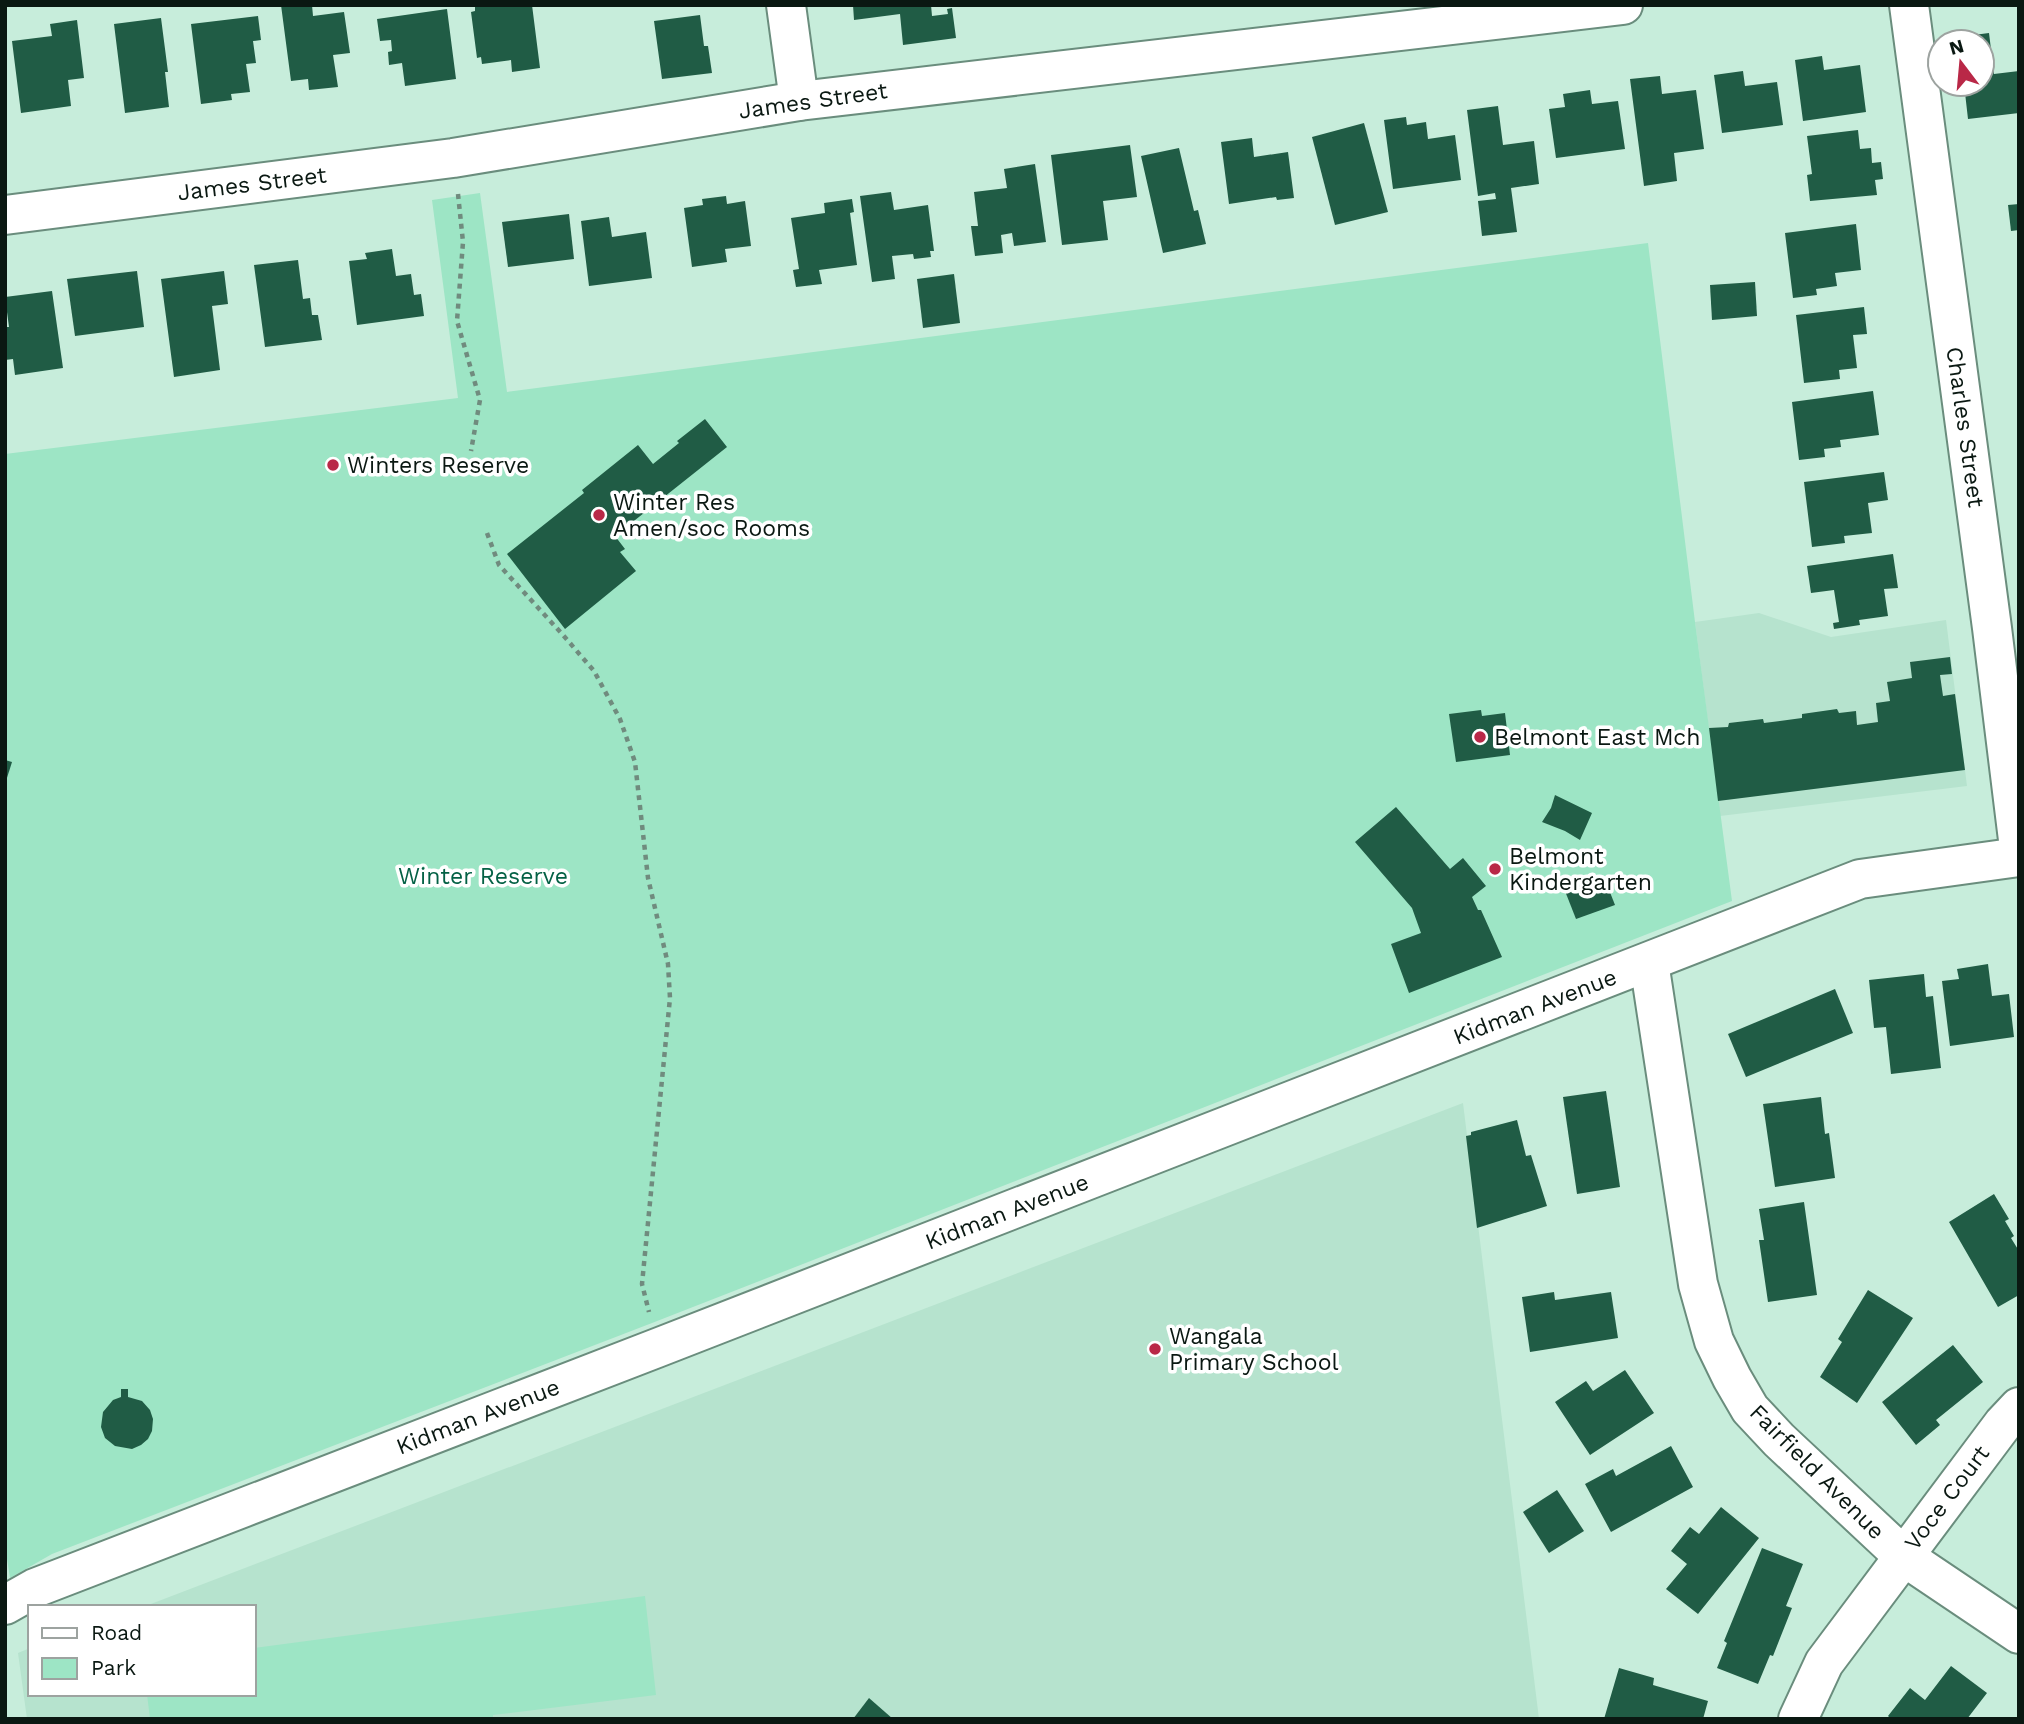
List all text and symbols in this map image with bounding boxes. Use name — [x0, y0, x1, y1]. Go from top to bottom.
north arrow — [1926, 28, 1996, 98]
text: N — [1947, 34, 1966, 60]
street label: James Street — [737, 77, 890, 125]
street label: James Street — [176, 161, 328, 207]
street label: Charles Street — [1940, 345, 1990, 509]
place label: Winters Reserve — [347, 452, 529, 479]
marker: Winters Reserve — [325, 457, 341, 473]
place label: Winter Res Amen/soc Rooms — [613, 489, 810, 542]
marker: Winter Res Amen/soc Rooms — [591, 507, 607, 523]
place label: Belmont East Mch — [1494, 724, 1700, 751]
marker: Belmont East Mch — [1472, 729, 1488, 745]
place label: Belmont Kindergarten — [1509, 843, 1652, 896]
marker: Belmont Kindergarten — [1487, 861, 1503, 877]
park label: Winter Reserve — [398, 863, 568, 890]
street label: Kidman Avenue — [1449, 963, 1621, 1051]
street label: Kidman Avenue — [921, 1168, 1093, 1256]
place label: Wangala Primary School — [1169, 1323, 1339, 1376]
marker: Wangala Primary School — [1147, 1341, 1163, 1357]
street label: Kidman Avenue — [392, 1373, 564, 1461]
street label: Fairfield Avenue — [1744, 1399, 1890, 1545]
street label: Voce Court — [1899, 1440, 1995, 1556]
legend — [28, 1605, 256, 1696]
text: Road — [91, 1620, 142, 1645]
text: Park — [91, 1655, 136, 1680]

